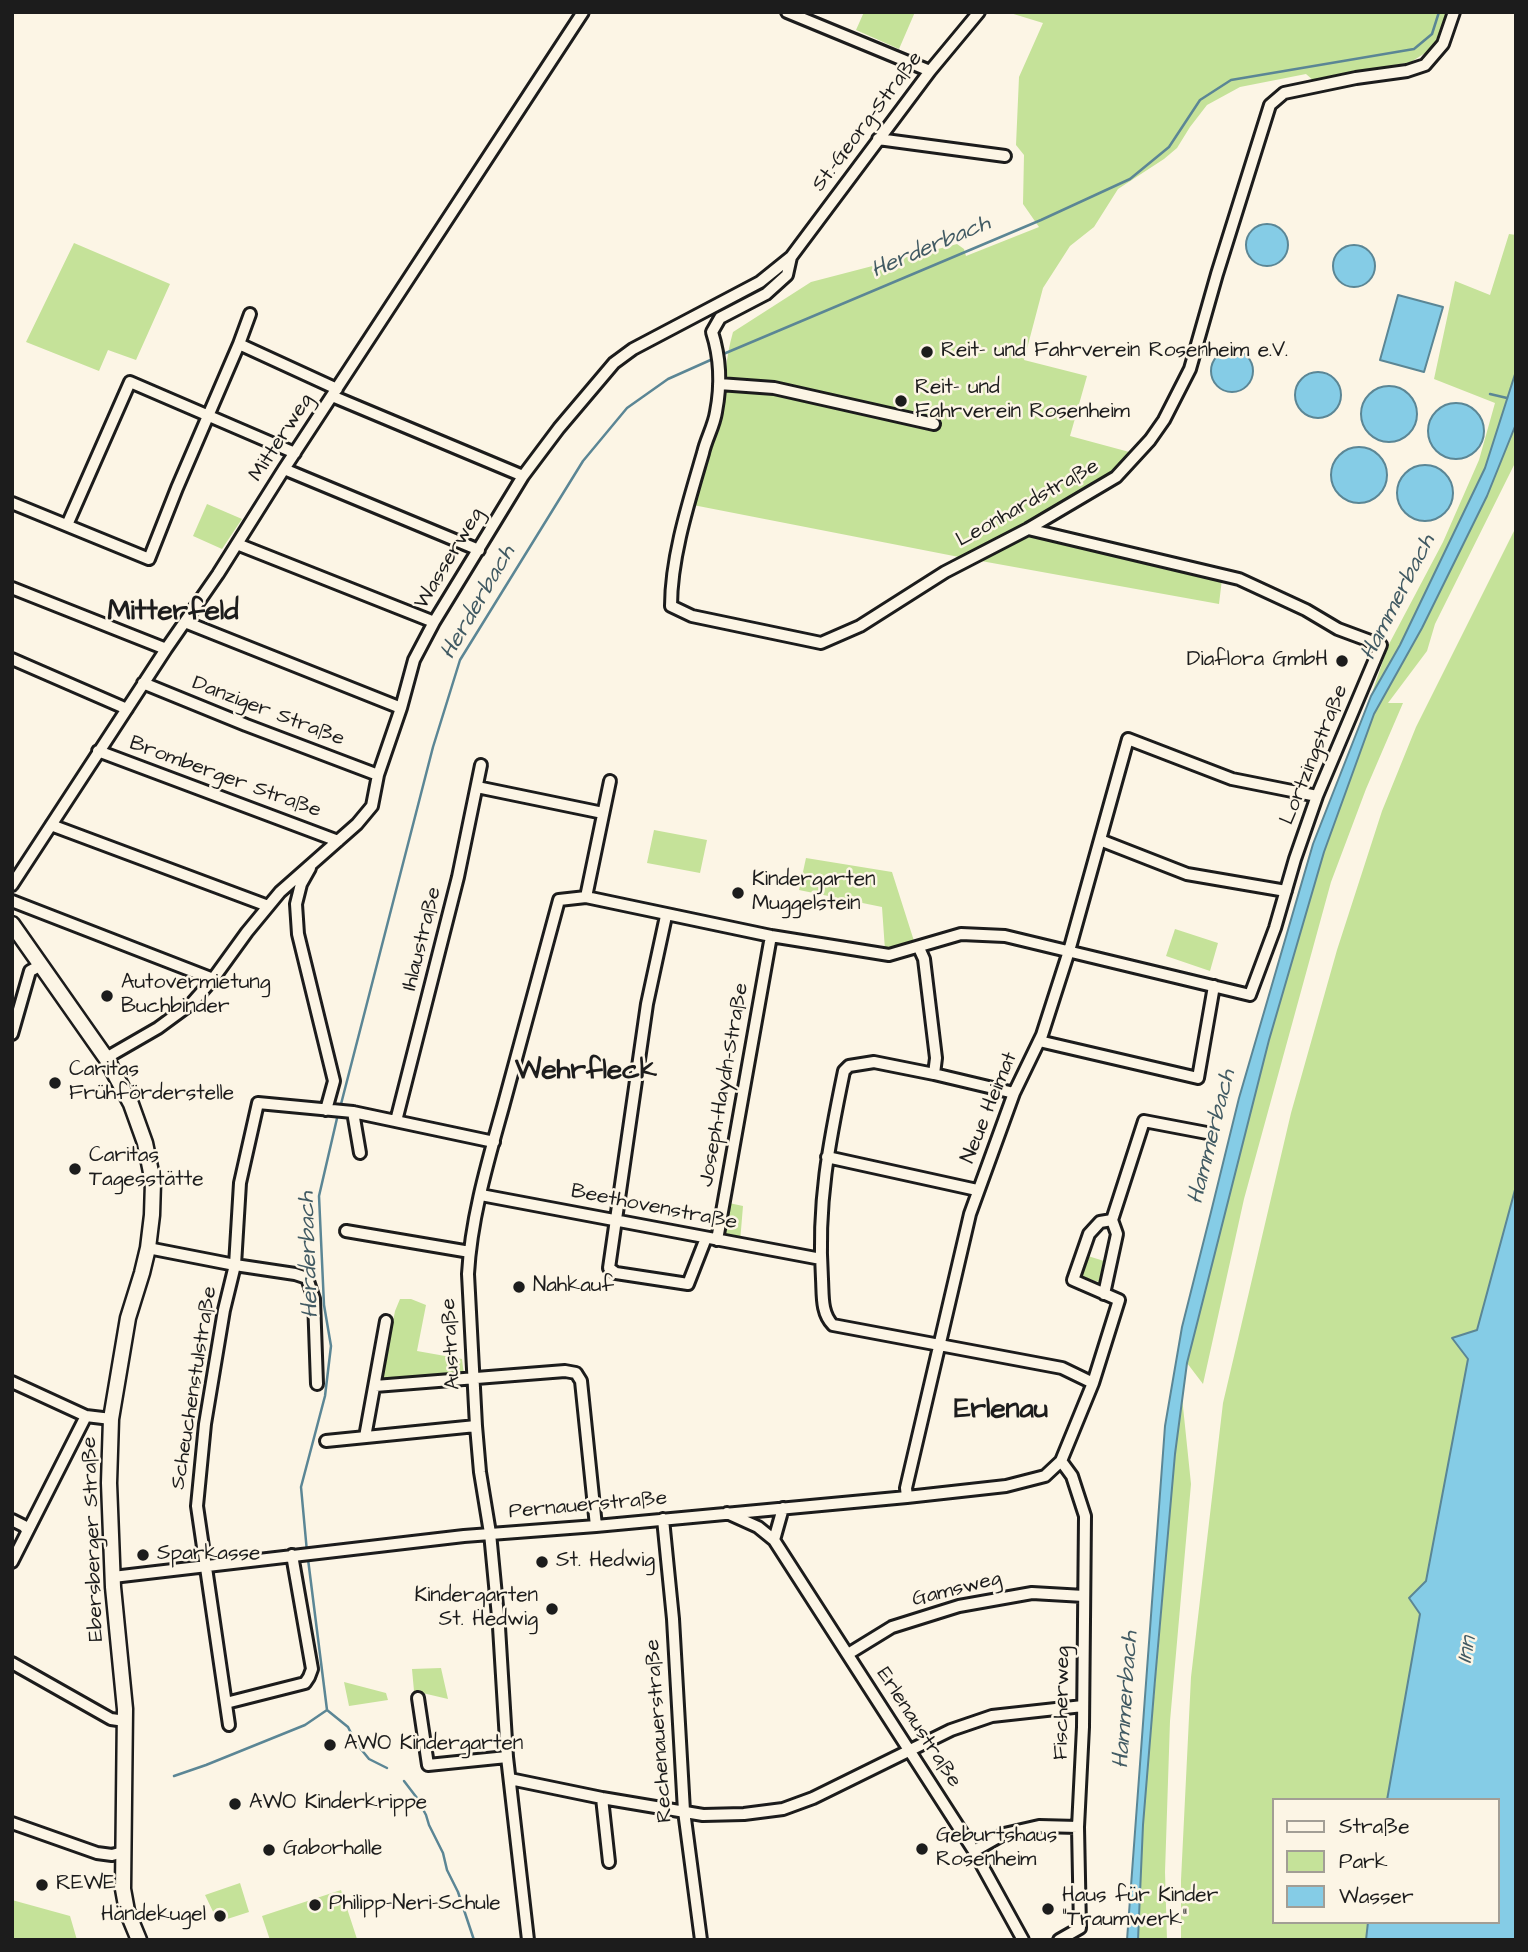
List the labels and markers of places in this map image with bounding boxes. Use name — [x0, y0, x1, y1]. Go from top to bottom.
place label: Reit- und Fahrverein Rosenheim e.V. — [941, 339, 1288, 365]
marker: Reit- und Fahrverein Rosenheim e.V. — [919, 344, 935, 360]
place label: Reit- und Fahrverein Rosenheim — [915, 376, 1130, 426]
marker: Reit- und Fahrverein Rosenheim — [893, 393, 909, 409]
place label: Diaflora GmbH — [1187, 648, 1328, 674]
marker: Diaflora GmbH — [1334, 653, 1350, 669]
place label: Kindergarten Muggelstein — [752, 868, 876, 918]
marker: Kindergarten Muggelstein — [730, 885, 746, 901]
place label: Autovermietung Buchbinder — [121, 971, 271, 1021]
marker: Autovermietung Buchbinder — [99, 988, 115, 1004]
place label: Caritas Frühförderstelle — [69, 1058, 234, 1108]
marker: Caritas Frühförderstelle — [47, 1075, 63, 1091]
place label: Caritas Tagesstätte — [89, 1144, 204, 1194]
marker: Caritas Tagesstätte — [67, 1161, 83, 1177]
place label: Nahkauf — [533, 1274, 614, 1300]
marker: Nahkauf — [511, 1279, 527, 1295]
place label: Sparkasse — [157, 1542, 260, 1568]
marker: Sparkasse — [135, 1547, 151, 1563]
place label: St. Hedwig — [556, 1549, 655, 1575]
marker: St. Hedwig — [534, 1554, 550, 1570]
place label: Kindergarten St. Hedwig — [414, 1584, 538, 1634]
marker: Kindergarten St. Hedwig — [544, 1601, 560, 1617]
place label: AWO Kindergarten — [344, 1732, 523, 1758]
marker: AWO Kindergarten — [322, 1737, 338, 1753]
place label: AWO Kinderkrippe — [249, 1791, 427, 1817]
marker: AWO Kinderkrippe — [227, 1796, 243, 1812]
place label: Geburtshaus Rosenheim — [936, 1824, 1057, 1874]
place label: Gaborhalle — [283, 1837, 382, 1863]
marker: Geburtshaus Rosenheim — [914, 1841, 930, 1857]
marker: Gaborhalle — [261, 1842, 277, 1858]
place label: REWE — [56, 1872, 116, 1898]
marker: REWE — [34, 1877, 50, 1893]
place label: Haus für Kinder "Traumwerk" — [1062, 1884, 1218, 1934]
place label: Philipp-Neri-Schule — [329, 1892, 501, 1918]
marker: Philipp-Neri-Schule — [307, 1897, 323, 1913]
marker: Haus für Kinder "Traumwerk" — [1040, 1901, 1056, 1917]
place label: Händekugel — [101, 1903, 206, 1929]
marker: Händekugel — [212, 1908, 228, 1924]

